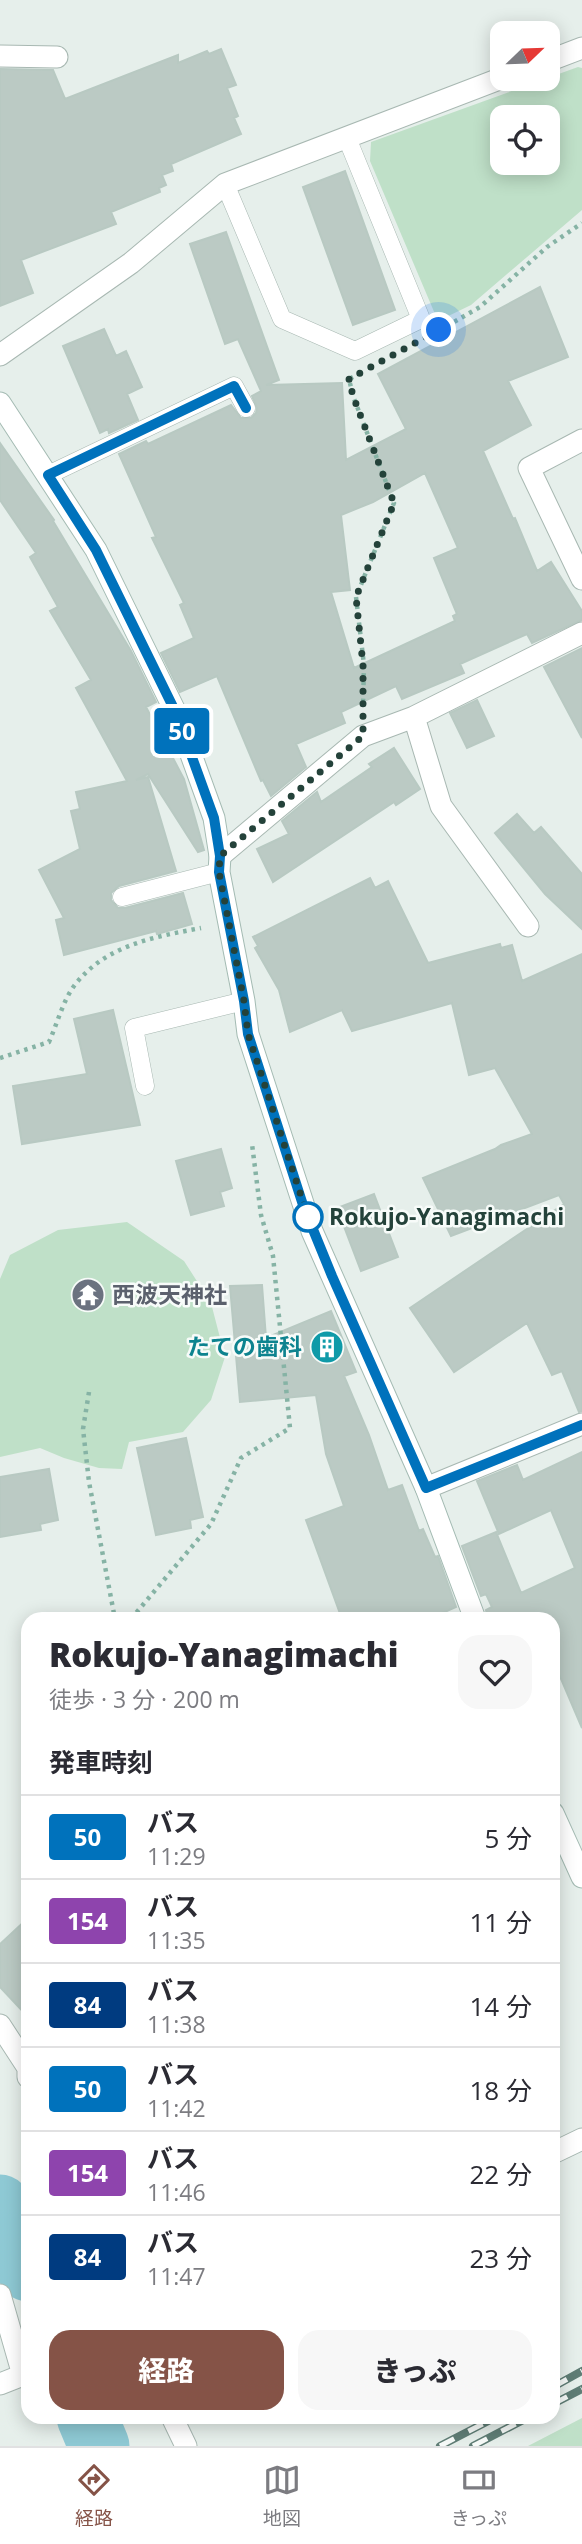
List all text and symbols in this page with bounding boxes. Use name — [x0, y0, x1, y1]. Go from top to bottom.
north arrow — [490, 21, 560, 91]
map controls — [490, 21, 560, 175]
button: locate — [490, 105, 560, 175]
your location — [421, 312, 456, 347]
line badge: 50 — [150, 708, 214, 754]
text: 50 — [168, 714, 196, 747]
place label: Rokujo-Yanagimachi — [329, 1200, 564, 1232]
marker: Rokujo-Yanagimachi — [293, 1202, 323, 1232]
temple icon: 西波天神社 — [69, 1276, 107, 1314]
place label: 西波天神社 — [112, 1278, 227, 1310]
building icon: たての歯科 — [308, 1328, 346, 1366]
place label: たての歯科 — [187, 1330, 302, 1362]
text: Rokujo-Yanagimachi — [49, 1632, 399, 1677]
button: heart — [458, 1635, 532, 1709]
text: 徒歩 · 3 分 · 200 m — [49, 1683, 240, 1715]
text: 発車時刻 — [49, 1744, 153, 1780]
text: バス — [147, 1804, 199, 1840]
text: 50 — [74, 1820, 101, 1853]
text: 5 分 — [484, 1820, 532, 1856]
text: 11:29 — [147, 1840, 206, 1872]
text: バス — [147, 1888, 199, 1924]
text: 154 — [67, 1904, 108, 1937]
text: 11 分 — [470, 1904, 532, 1940]
text: 11:35 — [147, 1924, 206, 1956]
text: バス — [147, 1972, 199, 2008]
text: 84 — [74, 1988, 101, 2021]
text: 14 分 — [470, 1988, 532, 2024]
text: 11:38 — [147, 2008, 206, 2040]
text: バス — [147, 2056, 199, 2092]
text: 50 — [74, 2072, 101, 2105]
text: 18 分 — [470, 2072, 532, 2108]
text: 11:42 — [147, 2092, 206, 2124]
text: バス — [147, 2140, 199, 2176]
text: 154 — [67, 2156, 108, 2189]
text: 22 分 — [470, 2156, 532, 2192]
text: 11:46 — [147, 2176, 206, 2208]
text: バス — [147, 2224, 199, 2260]
text: 84 — [74, 2240, 101, 2273]
text: 23 分 — [470, 2240, 532, 2276]
text: 11:47 — [147, 2260, 206, 2292]
button: 経路 — [49, 2330, 284, 2410]
button: きっぷ — [298, 2330, 532, 2410]
tab: 経路 — [75, 2461, 113, 2531]
tab: 地図 — [263, 2461, 301, 2531]
tab: きっぷ — [451, 2461, 507, 2531]

